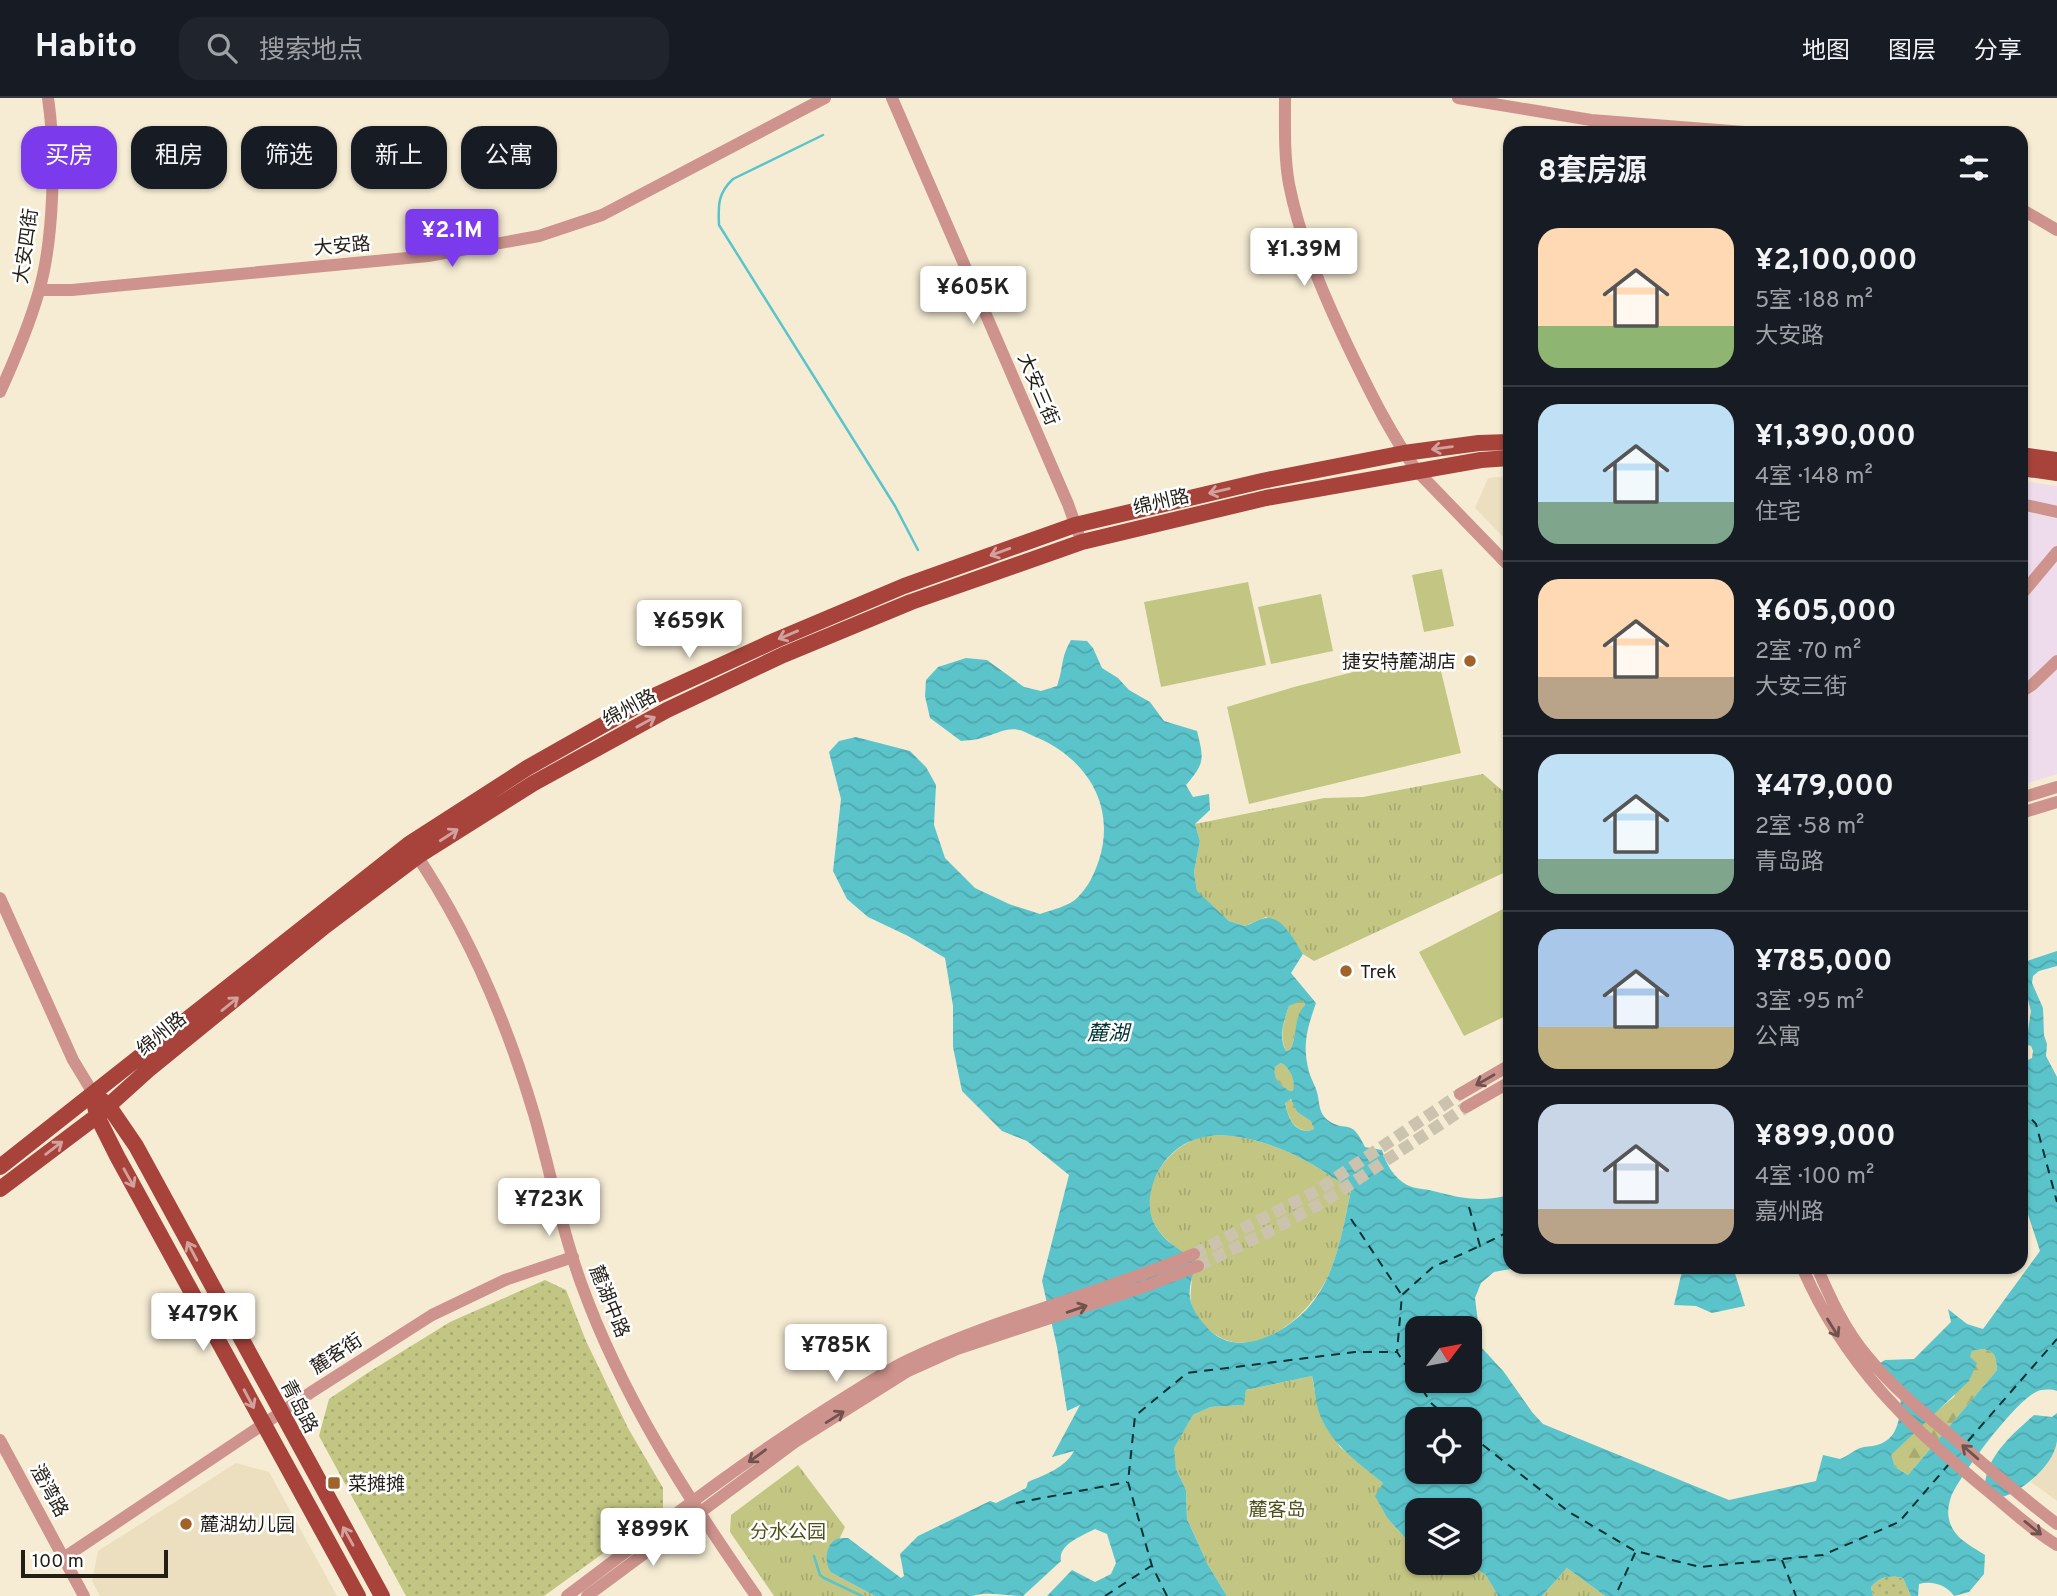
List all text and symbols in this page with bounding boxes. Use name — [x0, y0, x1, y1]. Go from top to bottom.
search box — [179, 17, 669, 80]
text: Habito — [35, 27, 137, 69]
icon: search — [203, 29, 241, 67]
text: 搜索地点 — [259, 35, 363, 68]
text: 地图 — [1802, 37, 1850, 67]
text: 图层 — [1888, 37, 1936, 67]
text: 分享 — [1974, 37, 2022, 67]
chip: 买房 — [21, 126, 117, 189]
chip: 租房 — [131, 126, 227, 189]
chip: 筛选 — [241, 126, 337, 189]
chip: 新上 — [351, 126, 447, 189]
chip: 公寓 — [461, 126, 557, 189]
icon: filters — [1955, 149, 1993, 187]
text: 8套房源 — [1538, 154, 1647, 191]
street label: 大安四街 — [10, 207, 44, 286]
pin: ¥2.1M — [403, 209, 501, 269]
text: ¥2.1M — [421, 217, 483, 246]
pin: ¥1.39M — [1247, 228, 1361, 288]
street label: 大安路 — [313, 233, 372, 261]
text: ¥1.39M — [1266, 236, 1342, 265]
text: ¥2,100,000 — [1755, 243, 1917, 280]
icon: home — [1594, 256, 1678, 340]
pin: ¥605K — [924, 266, 1022, 326]
text: ¥605K — [936, 274, 1010, 303]
text: 5室 · 188 m² — [1755, 287, 1873, 316]
text: 大安路 — [1755, 323, 1824, 352]
street label: 大安三街 — [1011, 350, 1063, 429]
text: ¥1,390,000 — [1755, 419, 1916, 456]
icon: home — [1594, 432, 1678, 516]
one-way arrow — [1431, 441, 1454, 454]
text: 4室 · 148 m² — [1755, 463, 1873, 492]
one-way arrow — [1208, 484, 1231, 498]
street label: 绵州路 — [1131, 485, 1192, 521]
text: 住宅 — [1755, 499, 1801, 528]
one-way arrow — [990, 547, 1012, 559]
text: ¥605,000 — [1755, 594, 1897, 631]
pin: ¥659K — [640, 601, 738, 660]
icon: home — [1594, 607, 1678, 691]
text: ¥659K — [653, 608, 725, 637]
one-way arrow — [778, 629, 800, 642]
text: 2室 · 70 m² — [1755, 638, 1861, 667]
place label: 捷安特麓湖店 — [1342, 651, 1456, 675]
marker: 捷安特麓湖店 — [1462, 653, 1478, 669]
text: 大安三街 — [1755, 674, 1847, 703]
street label: 绵州路 — [599, 685, 661, 733]
one-way arrow — [635, 714, 656, 728]
text: ¥479,000 — [1755, 769, 1894, 806]
icon: home — [1594, 782, 1678, 866]
text: 2室 · 58 m² — [1755, 813, 1864, 842]
one-way arrow — [439, 828, 458, 842]
text: 青岛路 — [1755, 849, 1824, 878]
text: ¥785,000 — [1755, 944, 1892, 981]
icon: home — [1594, 957, 1678, 1041]
place label: Trek — [1360, 961, 1397, 985]
marker: Trek — [1338, 963, 1354, 979]
text: 3室 · 95 m² — [1755, 988, 1864, 1017]
one-way arrow — [221, 996, 239, 1011]
street label: 绵州路 — [133, 1007, 192, 1062]
water label: 麓湖 — [1087, 1021, 1132, 1048]
text: 公寓 — [1755, 1024, 1801, 1053]
one-way arrow — [1475, 1074, 1496, 1087]
text: ¥899,000 — [1755, 1119, 1896, 1156]
icon: home — [1594, 1132, 1678, 1216]
one-way arrow — [45, 1141, 64, 1156]
text: 4室 · 100 m² — [1755, 1163, 1874, 1192]
one-way arrow — [123, 1167, 136, 1188]
pin: ¥723K — [500, 1178, 598, 1238]
text: ¥723K — [514, 1186, 584, 1215]
text: 嘉州路 — [1755, 1199, 1824, 1228]
one-way arrow — [185, 1241, 199, 1261]
street label: 麓湖中路 — [583, 1262, 634, 1341]
pin: ¥479K — [154, 1294, 252, 1353]
text: ¥479K — [167, 1301, 239, 1330]
one-way arrow — [1066, 1302, 1088, 1315]
north arrow — [1405, 1316, 1482, 1393]
map controls — [1405, 1316, 1482, 1575]
one-way arrow — [1825, 1318, 1840, 1337]
pin: ¥785K — [787, 1324, 885, 1384]
street label: 麓客街 — [307, 1329, 368, 1380]
text: ¥785K — [801, 1332, 871, 1361]
street label: 青岛路 — [274, 1376, 322, 1438]
one-way arrow — [242, 1389, 256, 1409]
button: locate — [1405, 1407, 1482, 1484]
one-way arrow — [825, 1410, 845, 1424]
one-way arrow — [1961, 1444, 1979, 1460]
one-way arrow — [748, 1449, 767, 1463]
street label: 澄湾路 — [24, 1460, 73, 1522]
place label: 菜摊摊 — [348, 1473, 405, 1497]
marker: 菜摊摊 — [326, 1475, 342, 1491]
button: layers — [1405, 1498, 1482, 1575]
park label: 麓客岛 — [1248, 1499, 1306, 1523]
pin: ¥899K — [604, 1508, 702, 1568]
place label: 麓湖幼儿园 — [200, 1514, 295, 1538]
marker: 麓湖幼儿园 — [178, 1516, 194, 1532]
text: ¥899K — [617, 1516, 689, 1545]
one-way arrow — [2023, 1520, 2041, 1535]
park label: 分水公园 — [750, 1521, 826, 1545]
one-way arrow — [341, 1527, 355, 1547]
scale bar — [21, 1547, 168, 1579]
text: 100 m — [32, 1550, 84, 1574]

